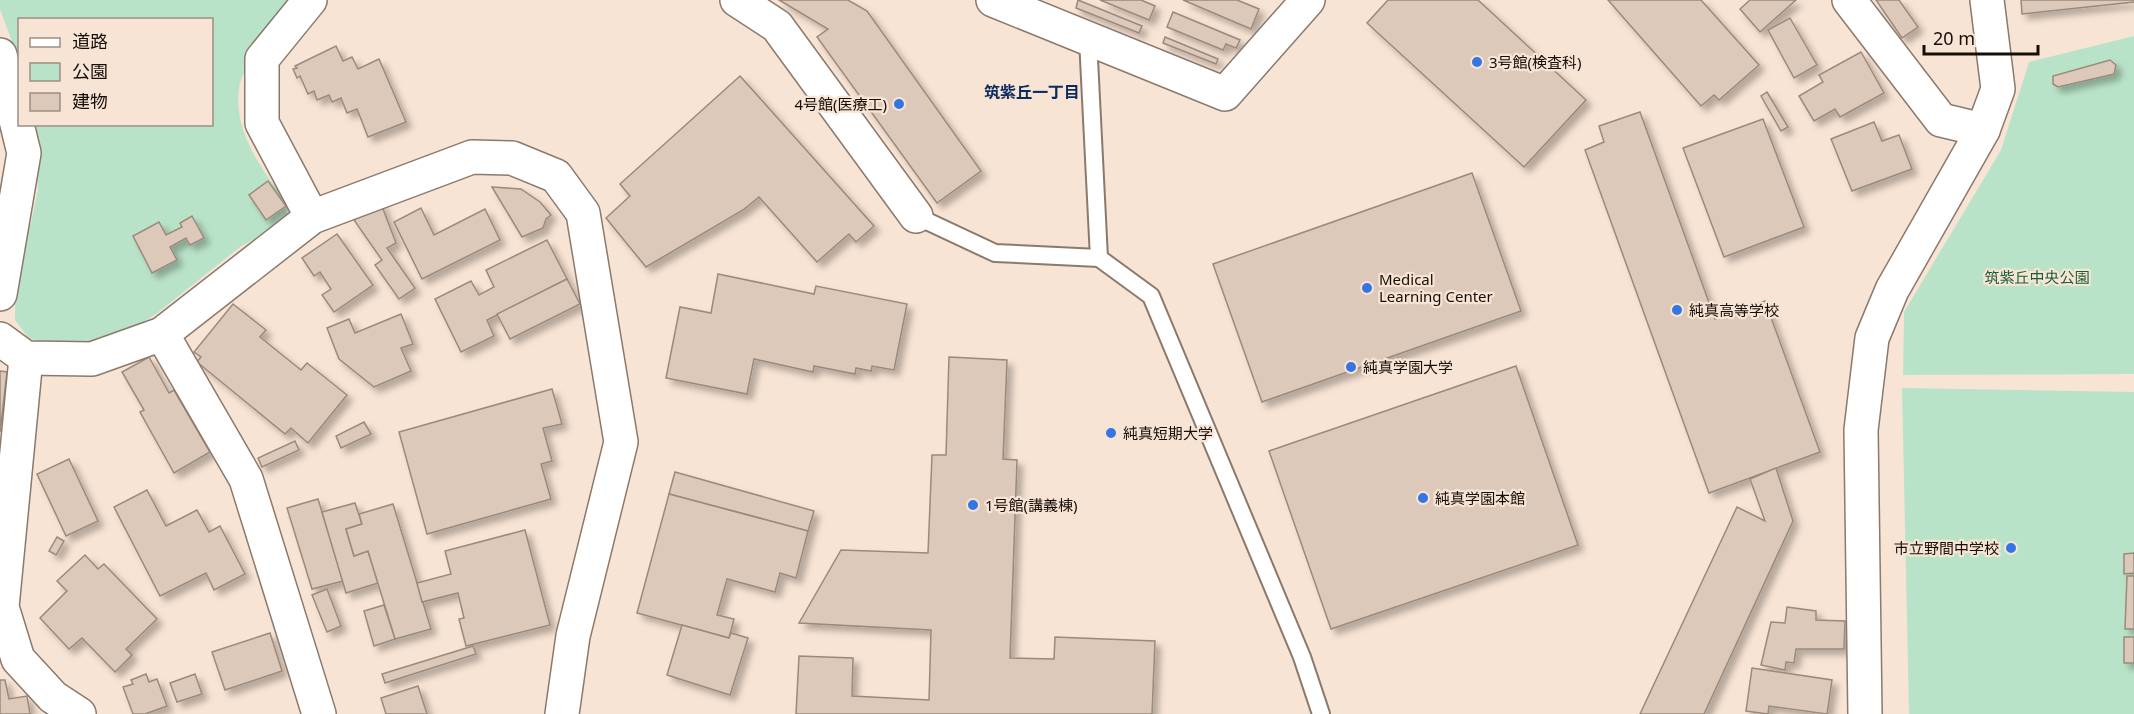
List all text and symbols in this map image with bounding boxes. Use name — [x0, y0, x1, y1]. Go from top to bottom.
legend — [18, 18, 213, 126]
scale bar — [1924, 18, 2038, 56]
text: 20 m — [1933, 26, 1975, 50]
text: 道路 — [72, 29, 108, 53]
place label: 3号館(検査科) — [1489, 52, 1582, 72]
marker: 3号館(検査科) — [1470, 55, 1484, 69]
text: 公園 — [72, 59, 108, 83]
district label: 筑紫丘一丁目 — [984, 81, 1080, 103]
text: 建物 — [72, 89, 108, 113]
place label: 4号館(医療工) — [794, 94, 887, 114]
marker: 4号館(医療工) — [892, 97, 906, 111]
park label: 筑紫丘中央公園 — [1984, 267, 2090, 287]
place label: Medical Learning Center — [1379, 269, 1493, 306]
marker: Medical Learning Center — [1360, 281, 1374, 295]
place label: 純真高等学校 — [1689, 300, 1779, 320]
marker: 純真高等学校 — [1670, 303, 1684, 317]
place label: 純真学園大学 — [1363, 357, 1453, 377]
marker: 純真学園大学 — [1344, 360, 1358, 374]
place label: 純真短期大学 — [1123, 423, 1213, 443]
marker: 純真短期大学 — [1104, 426, 1118, 440]
place label: 純真学園本館 — [1435, 488, 1525, 508]
marker: 純真学園本館 — [1416, 491, 1430, 505]
place label: 1号館(講義棟) — [985, 495, 1078, 515]
marker: 1号館(講義棟) — [966, 498, 980, 512]
place label: 市立野間中学校 — [1894, 538, 1999, 558]
marker: 市立野間中学校 — [2004, 541, 2018, 555]

